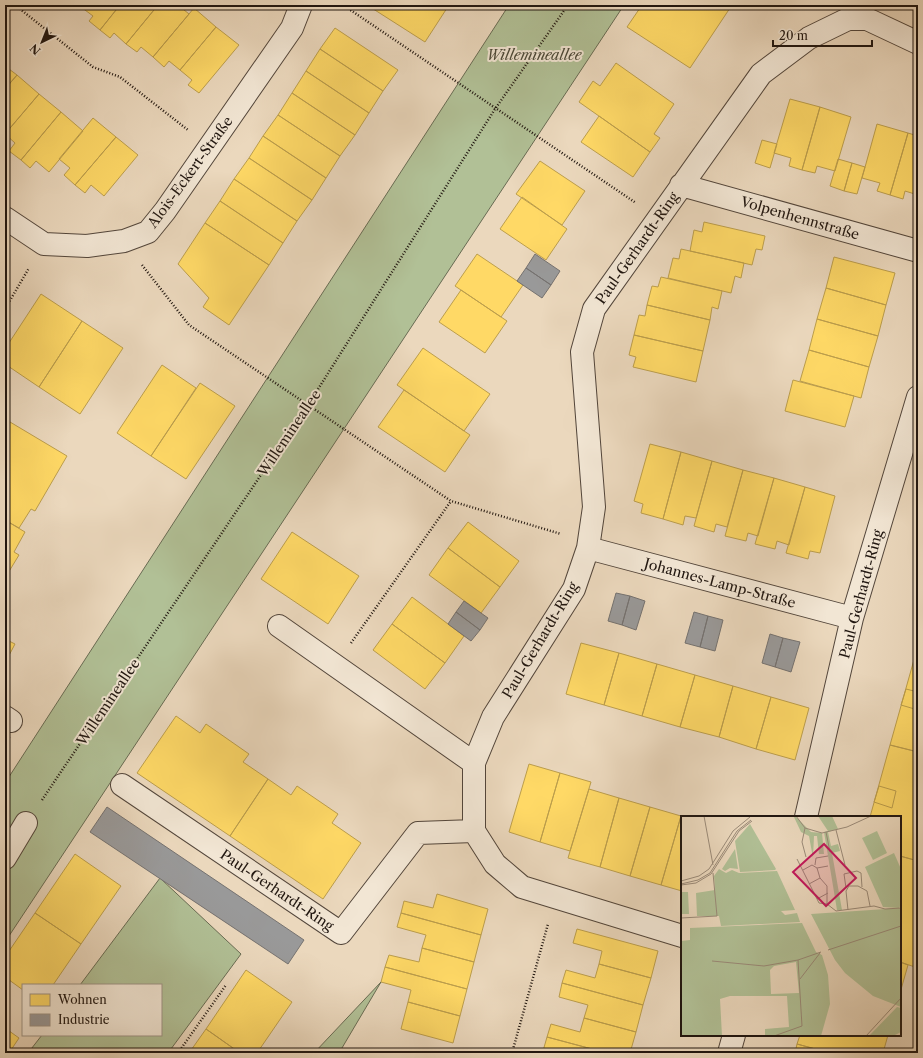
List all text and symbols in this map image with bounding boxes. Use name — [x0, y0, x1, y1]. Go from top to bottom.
north arrow — [22, 22, 62, 62]
scale bar — [773, 22, 872, 48]
text: 20 m — [779, 28, 808, 43]
text: N — [27, 41, 43, 58]
park label: Willemineallee — [487, 46, 583, 64]
street label: Alois-Eckert-Straße — [143, 113, 237, 232]
street label: Paul-Gerhardt-Ring — [592, 188, 683, 308]
street label: Volpenhennstraße — [738, 192, 862, 244]
street label: Willemineallee — [253, 386, 325, 481]
street label: Paul-Gerhardt-Ring — [835, 527, 887, 661]
street label: Johannes-Lamp-Straße — [640, 554, 798, 612]
street label: Paul-Gerhardt-Ring — [498, 578, 582, 702]
street label: Willemineallee — [72, 655, 144, 750]
inset map — [681, 816, 901, 1036]
street label: Paul-Gerhardt-Ring — [217, 845, 338, 935]
legend — [22, 984, 162, 1036]
text: Wohnen — [57, 992, 107, 1007]
text: Industrie — [58, 1012, 110, 1027]

